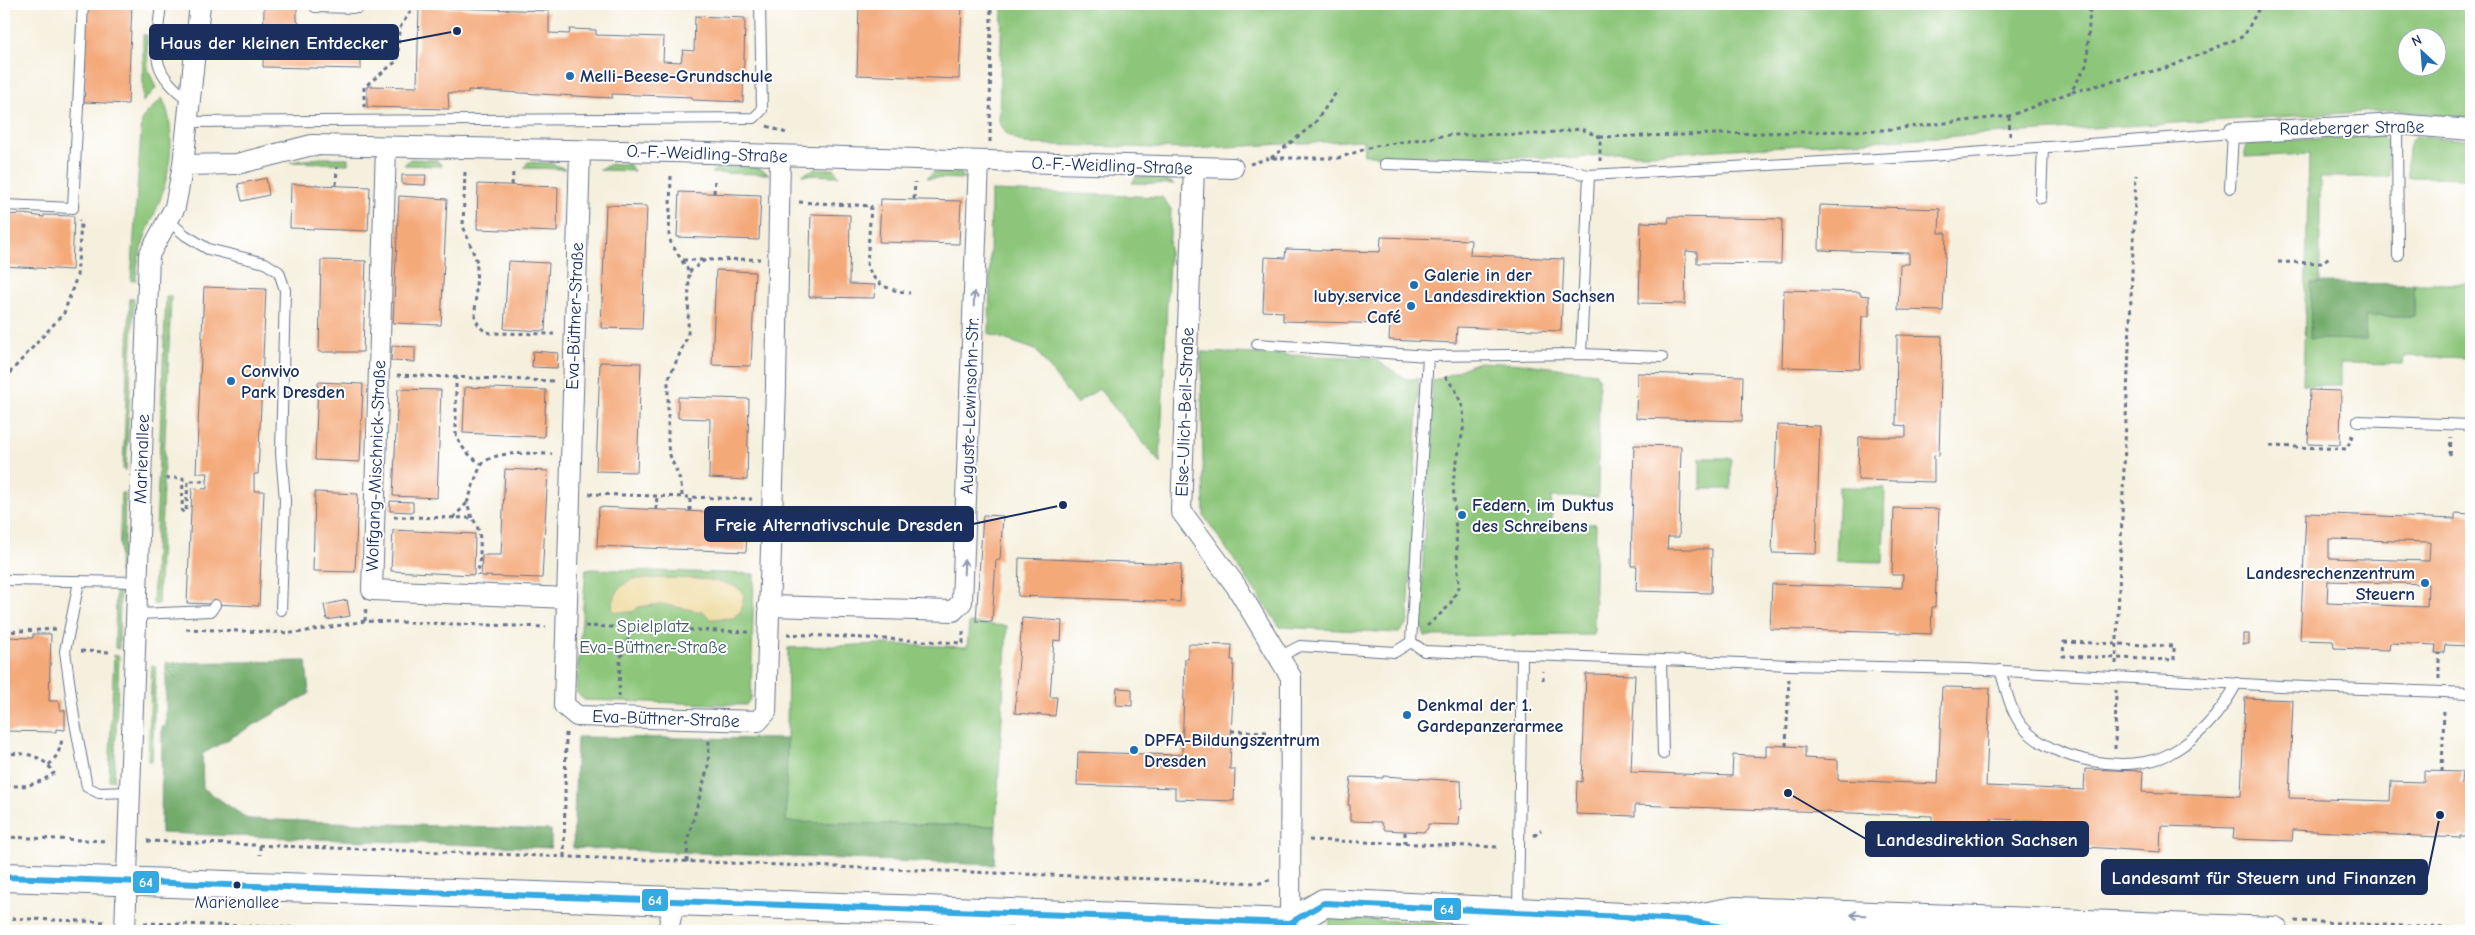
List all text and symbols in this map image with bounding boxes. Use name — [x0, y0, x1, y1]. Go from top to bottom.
callout: Haus der kleinen Entdecker — [150, 25, 398, 59]
north arrow — [2398, 28, 2448, 78]
text: N — [2409, 31, 2424, 50]
text: Haus der kleinen Entdecker — [160, 32, 388, 54]
place label: Melli-Beese-Grundschule — [580, 66, 773, 87]
marker: Melli-Beese-Grundschule — [564, 70, 576, 82]
street label: Radeberger Straße — [2279, 116, 2425, 140]
street label: O.-F.-Weidling-Straße — [626, 141, 788, 167]
street label: O.-F.-Weidling-Straße — [1031, 153, 1193, 179]
street label: Eva-Büttner-Straße — [562, 242, 588, 390]
place label: Galerie in der Landesdirektion Sachsen — [1424, 265, 1615, 307]
marker: Galerie in der Landesdirektion Sachsen — [1408, 279, 1420, 291]
place label: luby.service Café — [1314, 286, 1401, 328]
one-way arrow — [969, 292, 979, 308]
marker: luby.service Café — [1405, 300, 1417, 312]
street label: Auguste-Lewinsohn-Str. — [956, 317, 984, 494]
street label: Else-Ulich-Beil-Straße — [1172, 327, 1198, 497]
street label: Wolfgang-Mischnick-Straße — [362, 360, 390, 572]
place label: Convivo Park Dresden — [241, 361, 345, 403]
marker: Convivo Park Dresden — [225, 375, 237, 387]
street label: Marienallee — [130, 414, 154, 504]
place label: Federn, im Duktus des Schreibens — [1472, 495, 1614, 537]
callout: Freie Alternativschule Dresden — [705, 507, 973, 541]
marker: Federn, im Duktus des Schreibens — [1456, 509, 1468, 521]
text: Freie Alternativschule Dresden — [715, 514, 963, 536]
one-way arrow — [959, 559, 968, 575]
place label: Landesrechenzentrum Steuern — [2246, 563, 2415, 605]
marker: Landesrechenzentrum Steuern — [2419, 577, 2431, 589]
park label: Spielplatz Eva-Büttner-Straße — [579, 616, 727, 658]
place label: Denkmal der 1. Gardepanzerarmee — [1417, 695, 1564, 737]
street label: Eva-Büttner-Straße — [592, 706, 740, 732]
marker: Denkmal der 1. Gardepanzerarmee — [1401, 709, 1413, 721]
place label: DPFA-Bildungszentrum Dresden — [1144, 730, 1320, 772]
marker: DPFA-Bildungszentrum Dresden — [1128, 744, 1140, 756]
callout: Landesdirektion Sachsen — [1866, 822, 2088, 856]
text: Landesdirektion Sachsen — [1876, 829, 2078, 851]
callout: Landesamt für Steuern und Finanzen — [2102, 860, 2427, 894]
text: Landesamt für Steuern und Finanzen — [2112, 867, 2416, 889]
line badge: 64 — [132, 870, 160, 894]
text: 64 — [139, 874, 153, 891]
marker: Marienallee — [232, 880, 242, 890]
line badge: 64 — [641, 888, 669, 912]
text: 64 — [648, 892, 662, 909]
place label: Marienallee — [195, 893, 279, 912]
line badge: 64 — [1433, 897, 1462, 921]
text: 64 — [1440, 901, 1454, 918]
one-way arrow — [1850, 911, 1866, 920]

